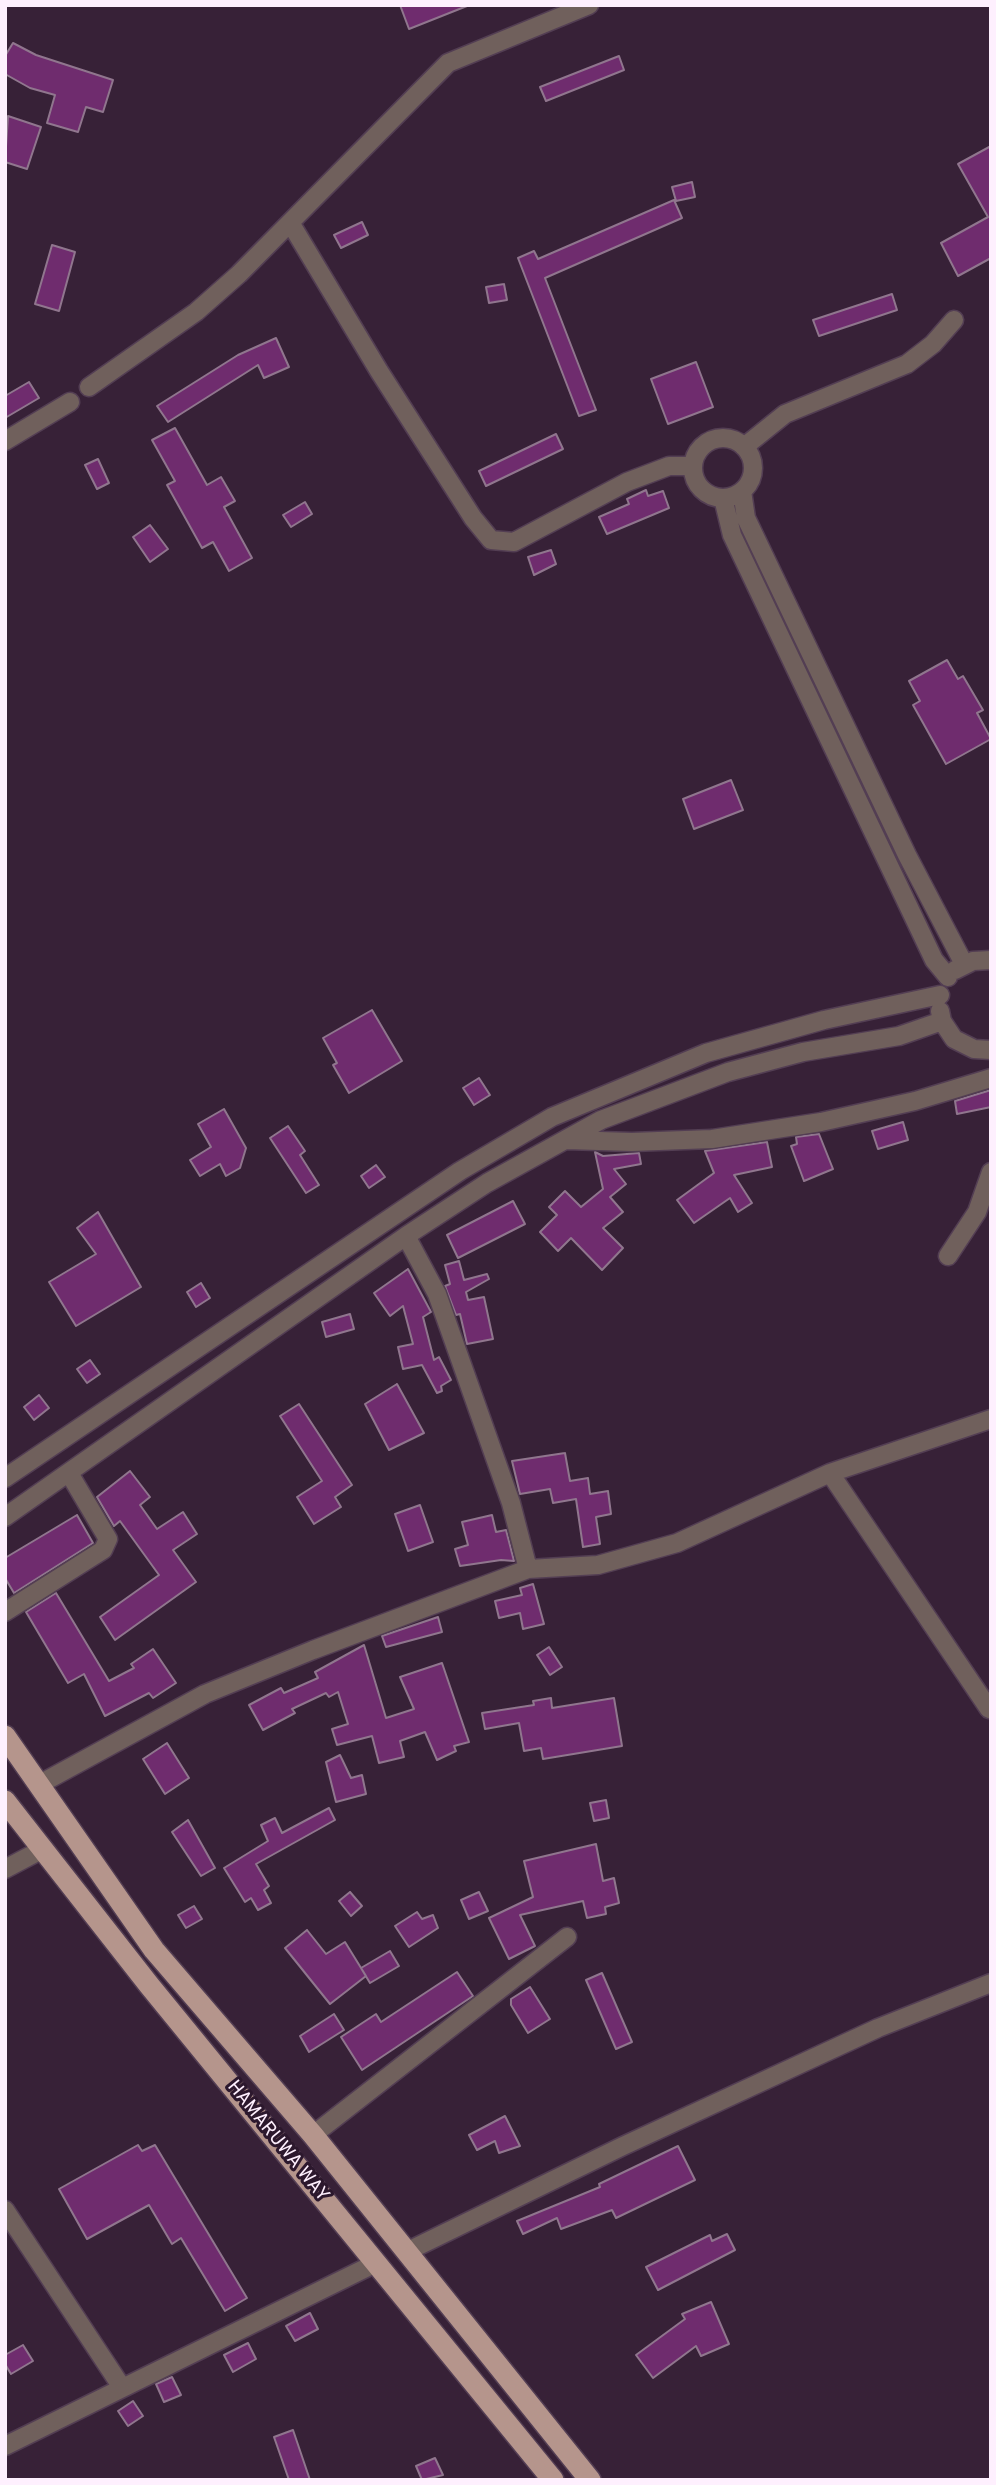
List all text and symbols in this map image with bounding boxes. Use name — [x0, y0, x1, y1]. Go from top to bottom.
street label: HAMARUWA WAY — [221, 2077, 333, 2207]

